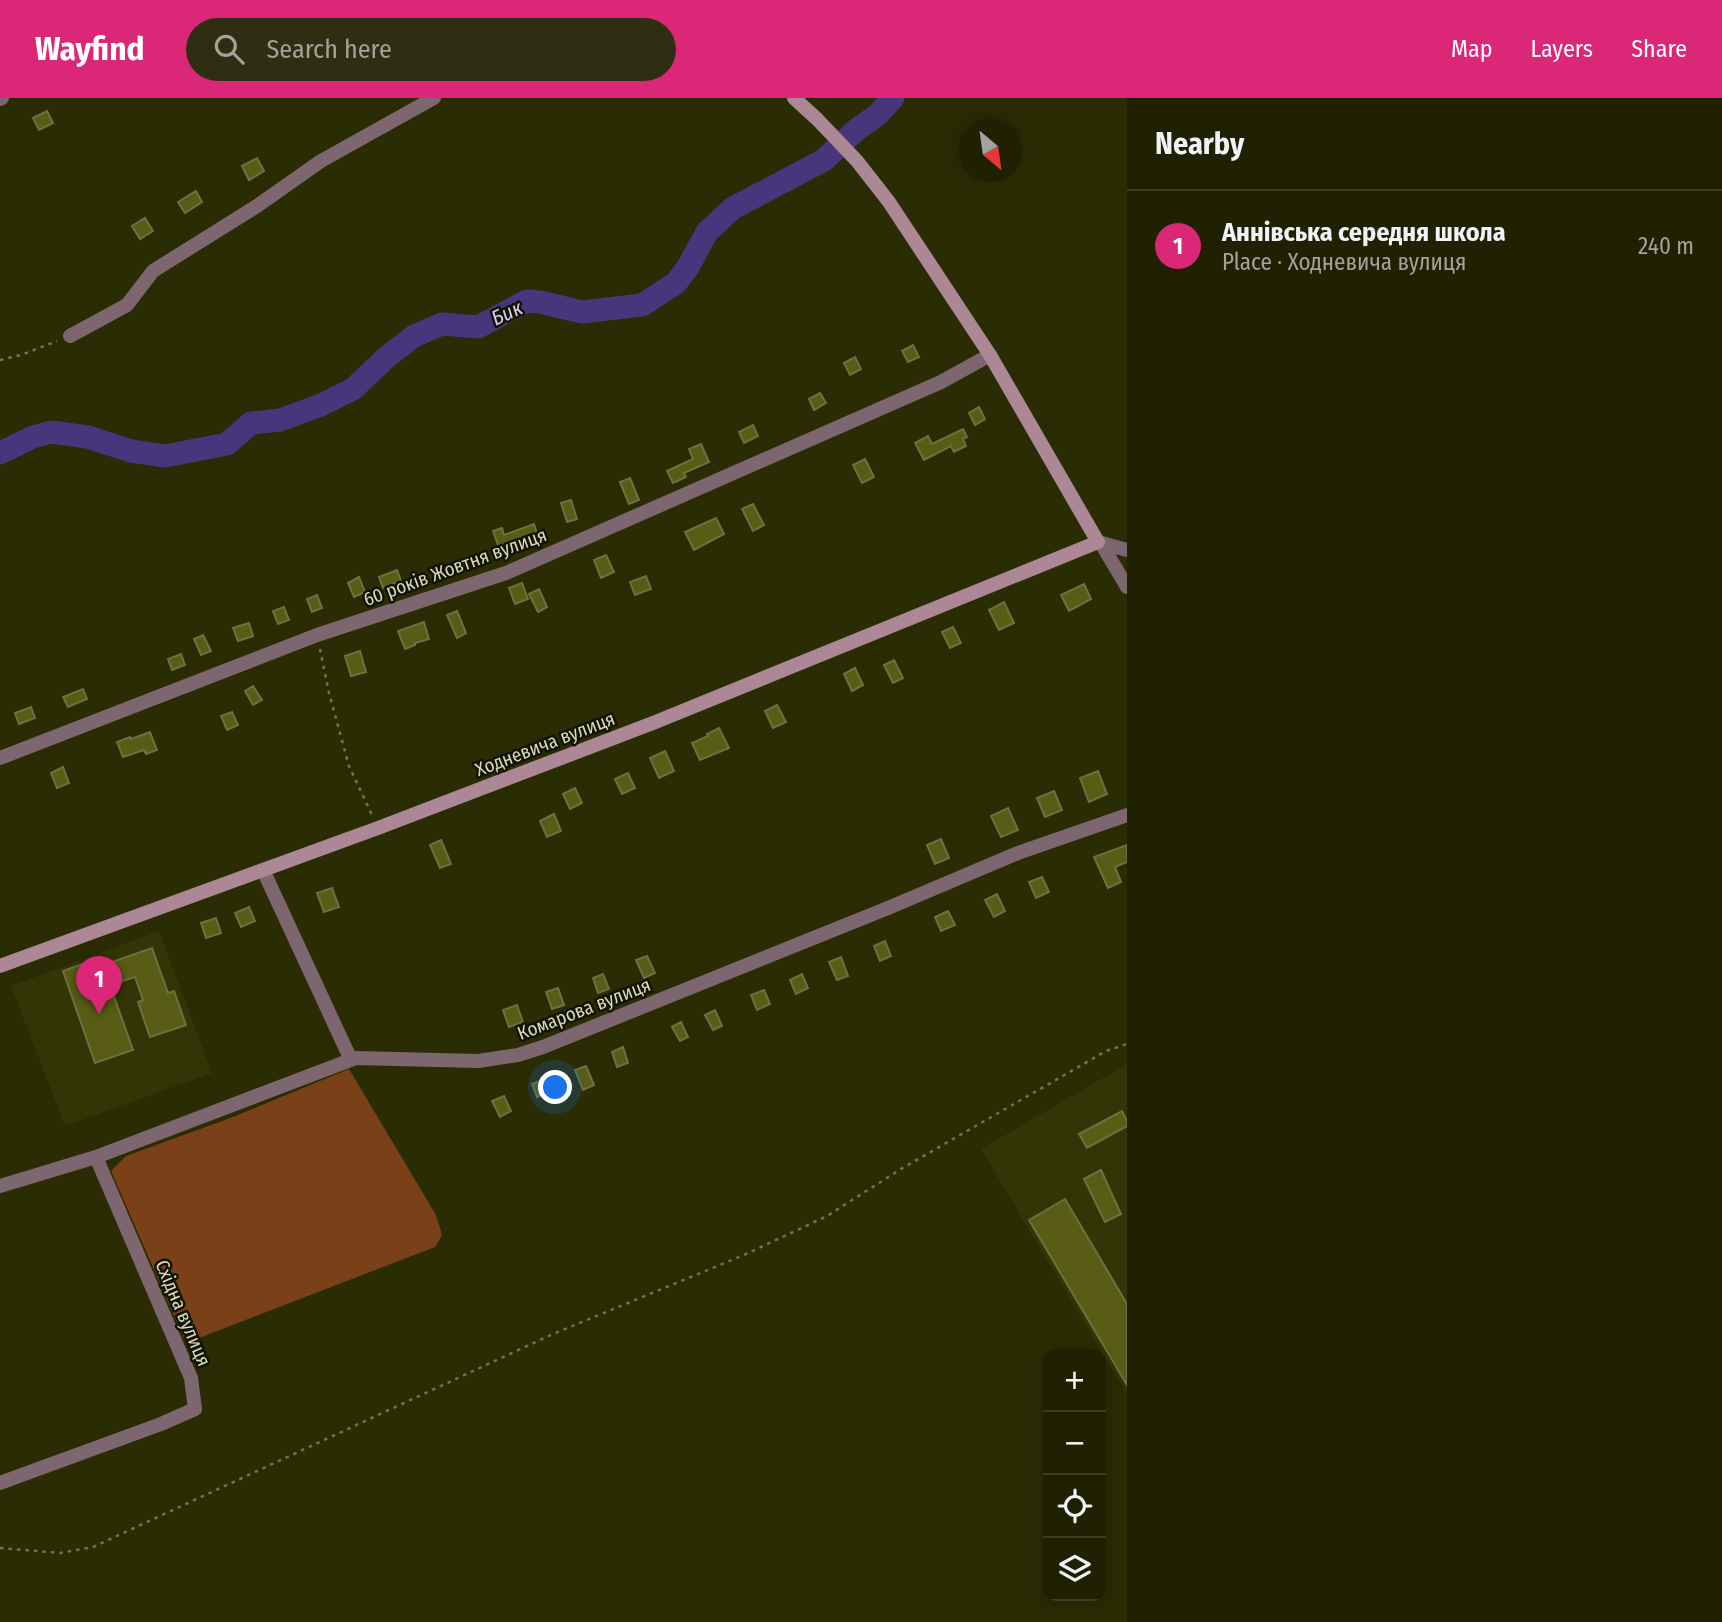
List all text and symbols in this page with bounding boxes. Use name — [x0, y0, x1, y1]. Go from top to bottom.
search box — [186, 18, 676, 81]
text: Wayfind — [35, 29, 144, 69]
icon: search — [210, 30, 248, 68]
text: Search here — [266, 34, 392, 65]
text: Map — [1451, 35, 1493, 63]
text: Layers — [1531, 35, 1593, 63]
text: Share — [1631, 35, 1687, 63]
north arrow — [959, 119, 1022, 182]
text: Nearby — [1155, 126, 1244, 162]
text: Аннівська середня школа — [1222, 217, 1506, 248]
text: 1 — [1173, 232, 1183, 260]
text: 240 m — [1638, 232, 1694, 260]
text: Place · Ходневича вулиця — [1222, 248, 1466, 276]
water label: Бик — [487, 294, 527, 332]
street label: 60 років Жовтня вулиця — [360, 523, 550, 611]
street label: Ходневича вулиця — [472, 707, 618, 781]
pin: 1 — [76, 956, 122, 1014]
street label: Комарова вулиця — [514, 973, 654, 1045]
your location — [538, 1070, 572, 1104]
street label: Східна вулиця — [150, 1256, 216, 1370]
map controls — [1043, 1349, 1106, 1601]
button: + — [1043, 1349, 1106, 1412]
button: − — [1043, 1412, 1106, 1475]
button: locate — [1043, 1475, 1106, 1538]
button: layers — [1043, 1538, 1106, 1601]

